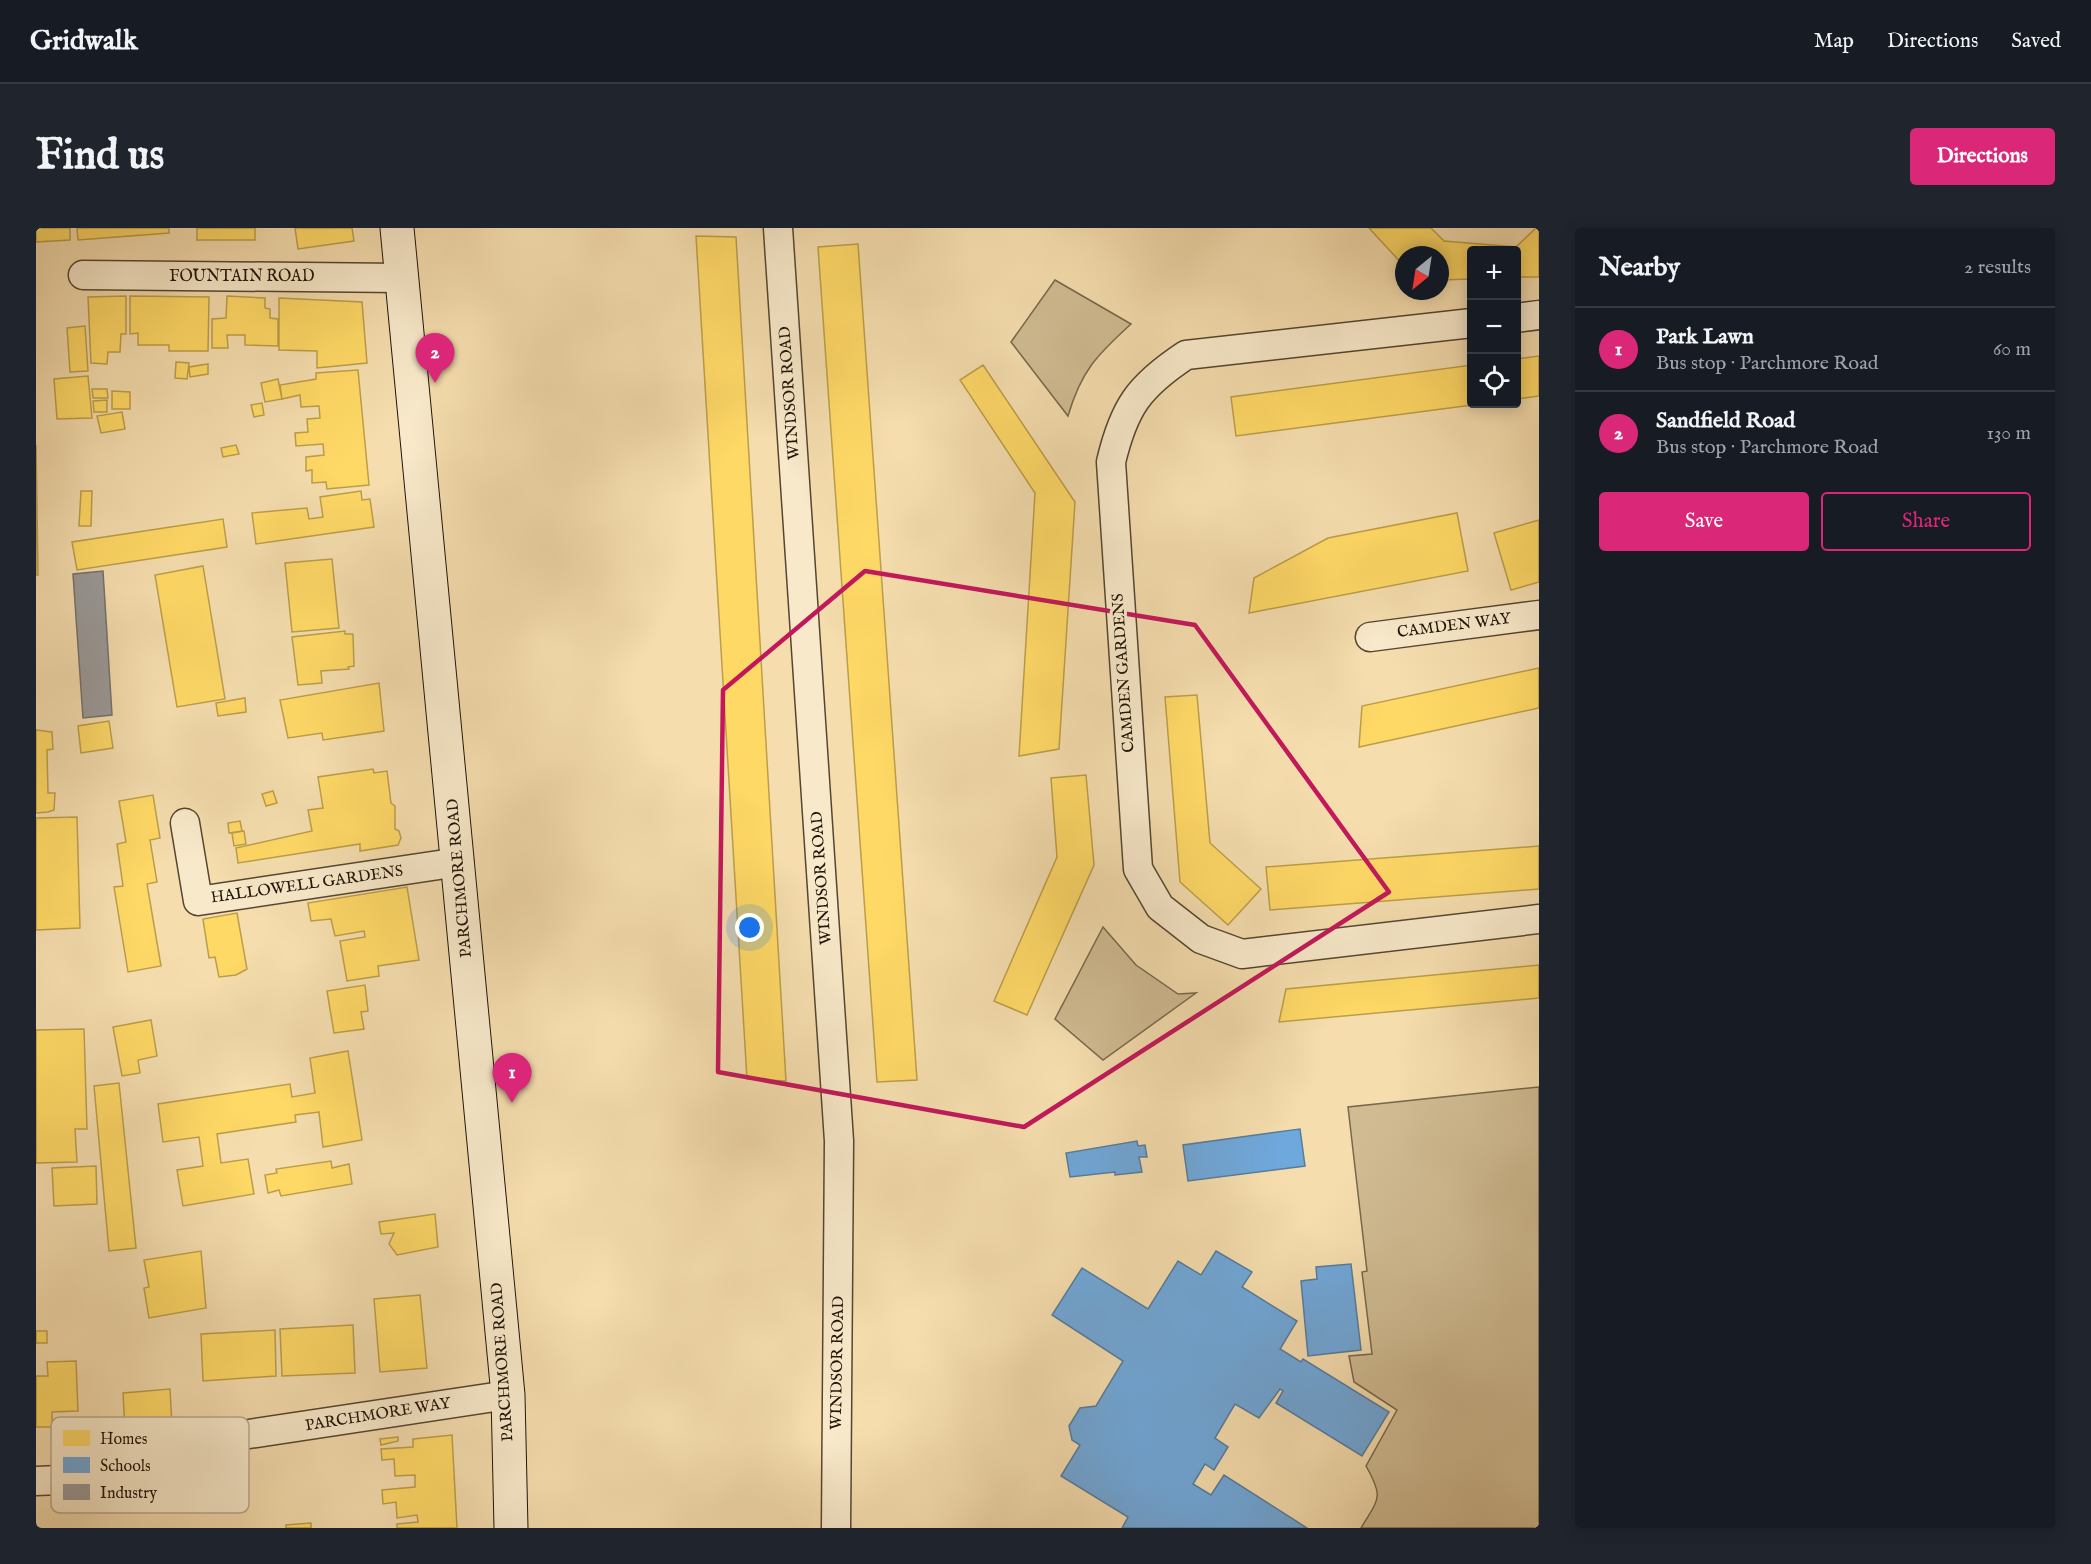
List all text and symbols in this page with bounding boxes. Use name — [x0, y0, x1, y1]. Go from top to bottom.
text: Gridwalk — [30, 24, 138, 59]
text: Map — [1814, 28, 1854, 55]
text: Directions — [1887, 28, 1978, 55]
text: Saved — [2011, 28, 2061, 55]
button: Directions — [1910, 128, 2055, 185]
text: Find us — [36, 130, 164, 183]
north arrow — [1395, 246, 1449, 300]
map controls — [1467, 246, 1521, 408]
button: + — [1467, 246, 1521, 300]
text: Nearby — [1599, 251, 1680, 284]
text: 2 results — [1964, 255, 2031, 280]
street label: FOUNTAIN ROAD — [169, 267, 315, 287]
button: − — [1467, 300, 1521, 354]
text: Park Lawn — [1656, 323, 1754, 351]
street label: WINDSOR ROAD — [775, 325, 805, 461]
pin: 2 — [416, 334, 454, 383]
text: 1 — [1615, 337, 1622, 362]
text: 60 m — [1993, 337, 2031, 362]
text: Bus stop · Parchmore Road — [1656, 351, 1878, 376]
button: locate — [1467, 354, 1521, 408]
text: Sandfield Road — [1656, 407, 1795, 435]
text: 2 — [1614, 421, 1623, 446]
text: 130 m — [1986, 421, 2031, 446]
text: Bus stop · Parchmore Road — [1656, 435, 1878, 460]
button: Save — [1599, 492, 1809, 551]
button: Share — [1821, 492, 2031, 551]
street label: CAMDEN GARDENS — [1108, 593, 1140, 753]
street label: CAMDEN WAY — [1396, 609, 1513, 643]
street label: PARCHMORE ROAD — [443, 797, 477, 958]
street label: WINDSOR ROAD — [807, 810, 837, 946]
street label: HALLOWELL GARDENS — [209, 862, 405, 908]
your location — [735, 913, 764, 942]
pin: 1 — [492, 1054, 532, 1103]
street label: PARCHMORE ROAD — [487, 1282, 519, 1442]
street label: WINDSOR ROAD — [827, 1296, 849, 1430]
street label: PARCHMORE WAY — [304, 1393, 453, 1436]
legend — [51, 1417, 249, 1513]
text: Homes — [100, 1430, 148, 1450]
text: Schools — [100, 1457, 151, 1477]
text: Industry — [100, 1484, 157, 1504]

